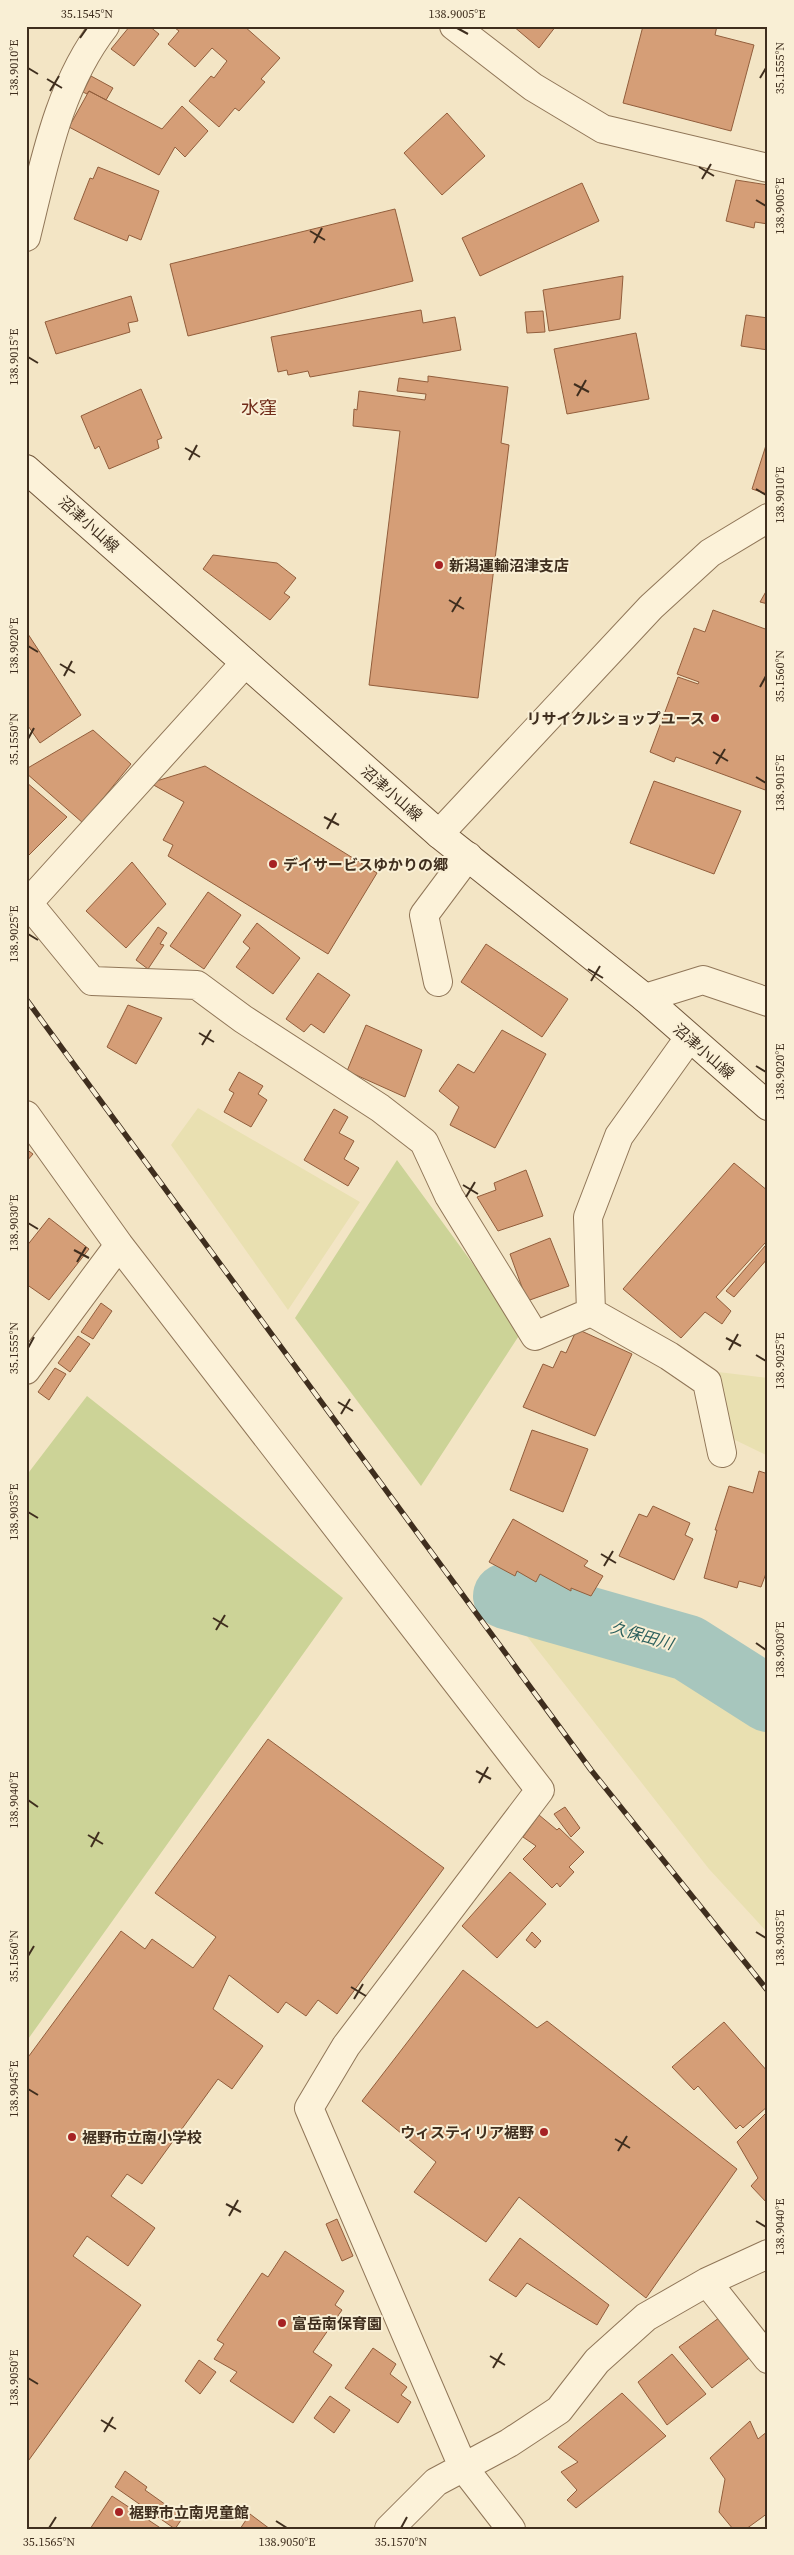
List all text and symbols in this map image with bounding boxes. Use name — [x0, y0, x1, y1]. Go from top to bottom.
text: 35.1545°N — [61, 6, 113, 22]
text: 138.9005°E — [429, 6, 485, 22]
text: 138.9010°E — [6, 40, 22, 96]
text: 35.1555°N — [772, 42, 788, 94]
text: 138.9005°E — [772, 178, 788, 234]
text: 138.9015°E — [6, 329, 22, 385]
district label: 水窪 — [241, 395, 277, 420]
text: 138.9010°E — [772, 467, 788, 523]
street label: 沼津小山線 — [54, 491, 124, 557]
place label: 新潟運輸沼津支店 — [449, 555, 569, 576]
marker: 新潟運輸沼津支店 — [433, 559, 445, 571]
text: 138.9020°E — [6, 618, 22, 674]
text: 35.1560°N — [772, 650, 788, 702]
place label: リサイクルショップユース — [526, 708, 705, 729]
marker: リサイクルショップユース — [709, 712, 721, 724]
text: 35.1550°N — [6, 713, 22, 765]
text: 138.9015°E — [772, 755, 788, 811]
street label: 沼津小山線 — [357, 760, 427, 826]
place label: デイサービスゆかりの郷 — [283, 854, 448, 875]
marker: デイサービスゆかりの郷 — [267, 858, 279, 870]
text: 138.9025°E — [6, 906, 22, 962]
street label: 沼津小山線 — [669, 1018, 739, 1084]
text: 138.9020°E — [772, 1044, 788, 1100]
text: 138.9030°E — [6, 1195, 22, 1251]
text: 35.1555°N — [6, 1322, 22, 1374]
text: 138.9025°E — [772, 1333, 788, 1389]
text: 138.9035°E — [6, 1484, 22, 1540]
water label: 久保田川 — [608, 1616, 678, 1655]
text: 138.9030°E — [772, 1622, 788, 1678]
text: 138.9040°E — [6, 1772, 22, 1828]
text: 138.9035°E — [772, 1910, 788, 1966]
text: 35.1560°N — [6, 1930, 22, 1982]
text: 138.9045°E — [6, 2061, 22, 2117]
place label: ウィスティリア裾野 — [400, 2122, 534, 2143]
marker: ウィスティリア裾野 — [538, 2126, 550, 2138]
place label: 裾野市立南小学校 — [82, 2127, 202, 2148]
marker: 裾野市立南小学校 — [66, 2131, 78, 2143]
text: 138.9040°E — [772, 2199, 788, 2255]
place label: 富岳南保育園 — [292, 2313, 382, 2334]
marker: 富岳南保育園 — [276, 2317, 288, 2329]
text: 138.9050°E — [6, 2350, 22, 2406]
place label: 裾野市立南児童館 — [129, 2502, 249, 2523]
marker: 裾野市立南児童館 — [113, 2506, 125, 2518]
text: 35.1565°N — [23, 2534, 75, 2550]
text: 138.9050°E — [259, 2534, 315, 2550]
text: 35.1570°N — [375, 2534, 427, 2550]

